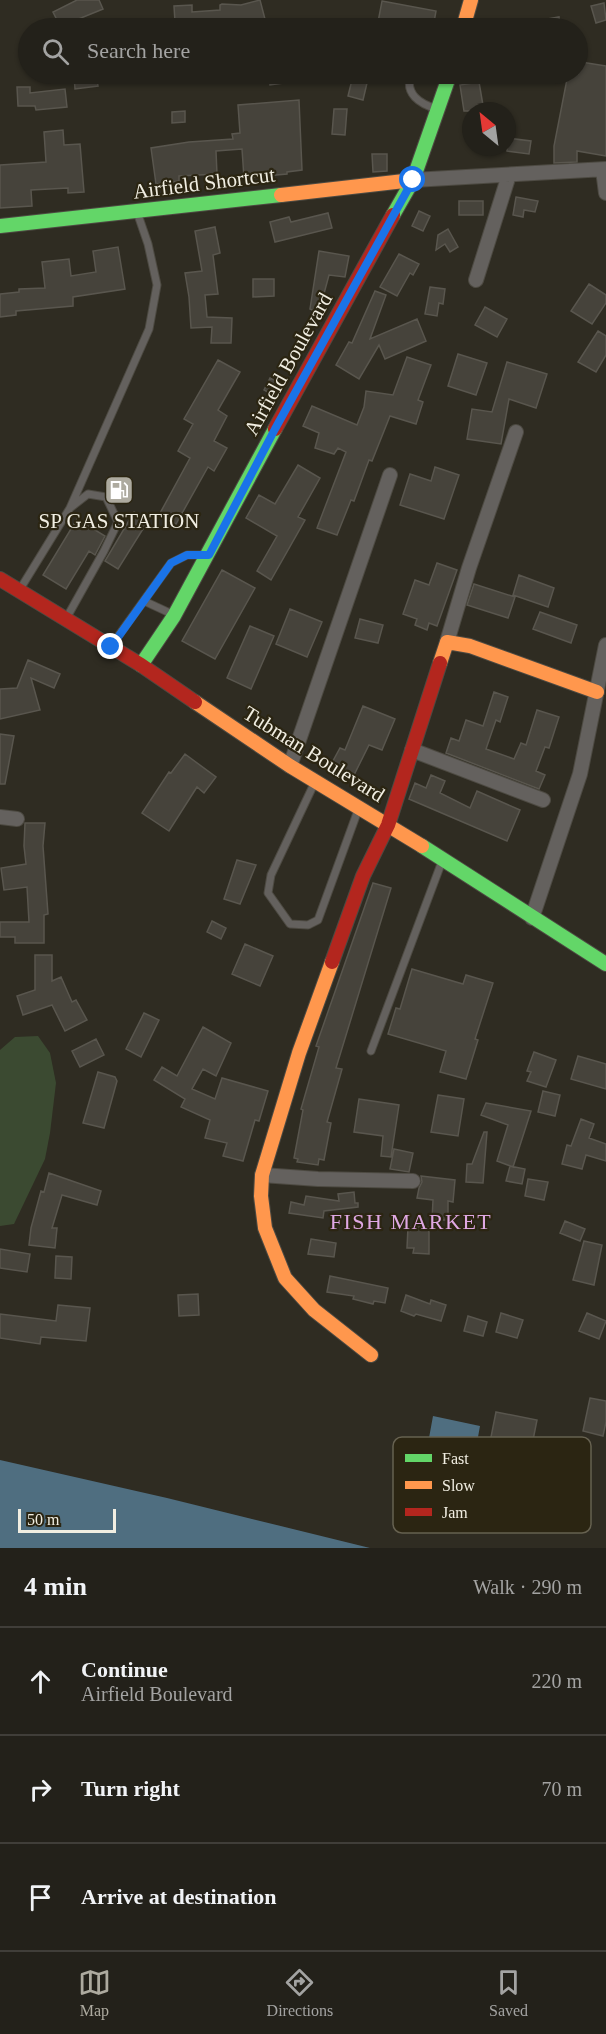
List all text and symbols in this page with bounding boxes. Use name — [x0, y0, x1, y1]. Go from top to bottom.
search box — [18, 18, 588, 84]
icon: search — [39, 35, 72, 68]
text: Search here — [87, 38, 190, 63]
north arrow — [462, 102, 516, 156]
street label: Airfield Shortcut — [132, 162, 277, 204]
route start — [399, 166, 425, 192]
street label: Airfield Boulevard — [239, 288, 337, 439]
fuel station icon: SP GAS STATION — [103, 474, 135, 506]
place label: SP GAS STATION — [39, 509, 199, 533]
route end — [97, 633, 123, 659]
street label: Tubman Boulevard — [239, 701, 389, 807]
district label: FISH MARKET — [330, 1209, 492, 1234]
legend — [393, 1437, 591, 1533]
text: Fast — [442, 1450, 469, 1467]
text: Slow — [442, 1477, 475, 1494]
text: Jam — [442, 1504, 468, 1521]
scale bar — [18, 1506, 116, 1534]
text: 50 m — [27, 1511, 59, 1528]
text: 4 min — [24, 1572, 87, 1601]
text: Walk · 290 m — [473, 1576, 582, 1598]
text: Continue — [81, 1657, 168, 1682]
icon: ahead — [24, 1665, 57, 1698]
text: 220 m — [531, 1670, 582, 1692]
text: Airfield Boulevard — [81, 1683, 233, 1705]
icon: right — [24, 1773, 57, 1806]
text: Turn right — [81, 1776, 180, 1801]
text: 70 m — [541, 1778, 582, 1800]
icon: arrive — [24, 1881, 57, 1914]
text: Arrive at destination — [81, 1884, 277, 1909]
tab: Map — [78, 1966, 111, 2020]
tab: Directions — [267, 1966, 333, 2020]
tab: Saved — [489, 1966, 528, 2020]

